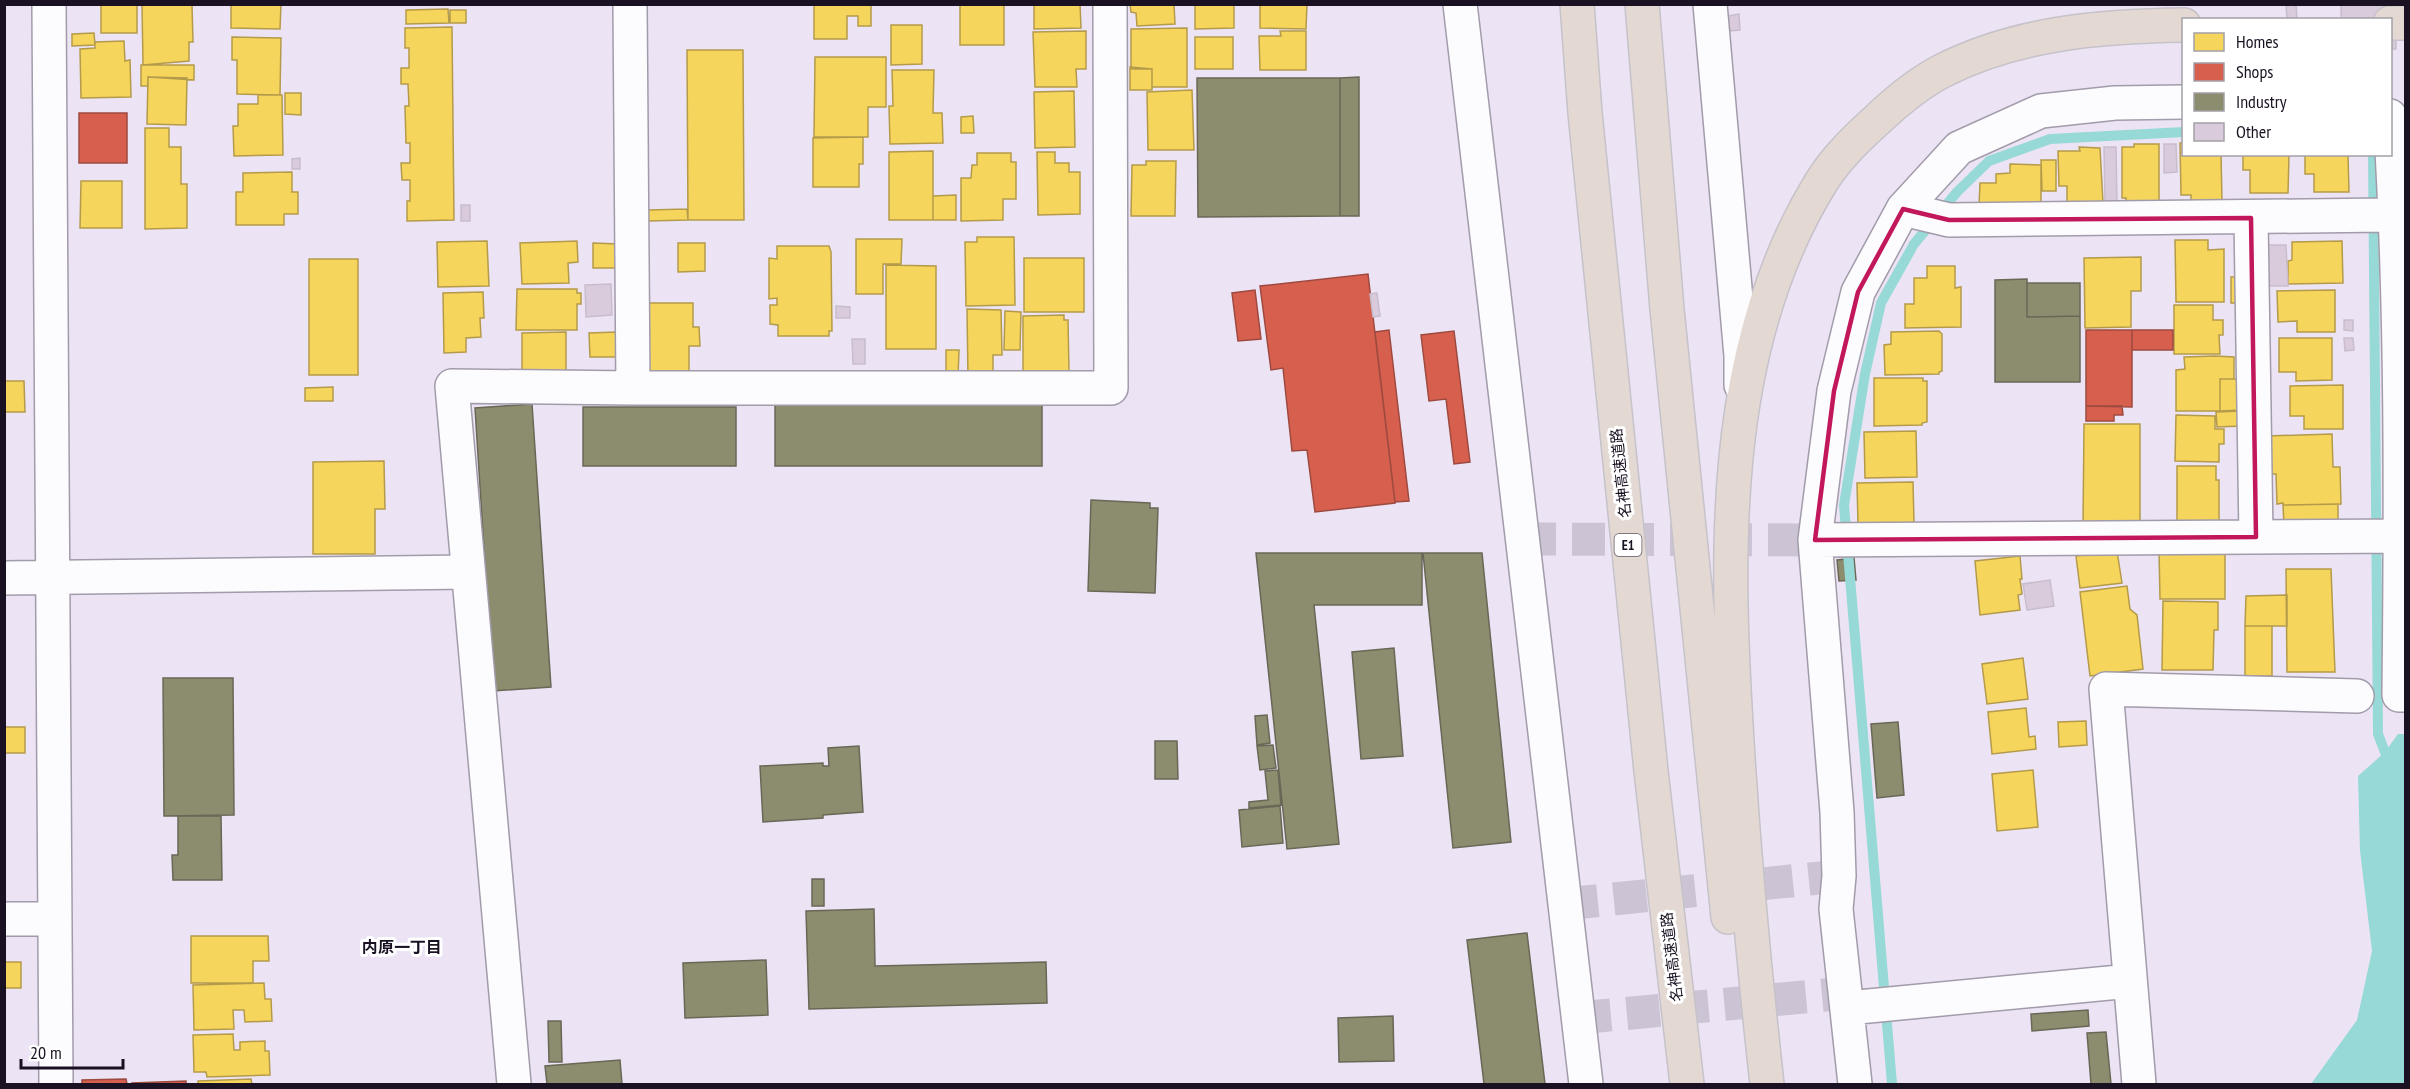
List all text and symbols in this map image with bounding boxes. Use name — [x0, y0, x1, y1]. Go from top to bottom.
legend — [2182, 18, 2392, 156]
text: Homes — [2236, 30, 2279, 53]
text: Shops — [2236, 60, 2273, 83]
text: Industry — [2236, 90, 2287, 113]
text: Other — [2236, 120, 2271, 143]
street label: 名神高速道路 — [1606, 427, 1635, 519]
road number: E1 — [1614, 534, 1642, 556]
street label: 名神高速道路 — [1657, 911, 1686, 1003]
district label: 内原一丁目 — [362, 937, 442, 957]
scale bar — [21, 1032, 123, 1070]
text: 20 m — [30, 1041, 62, 1064]

